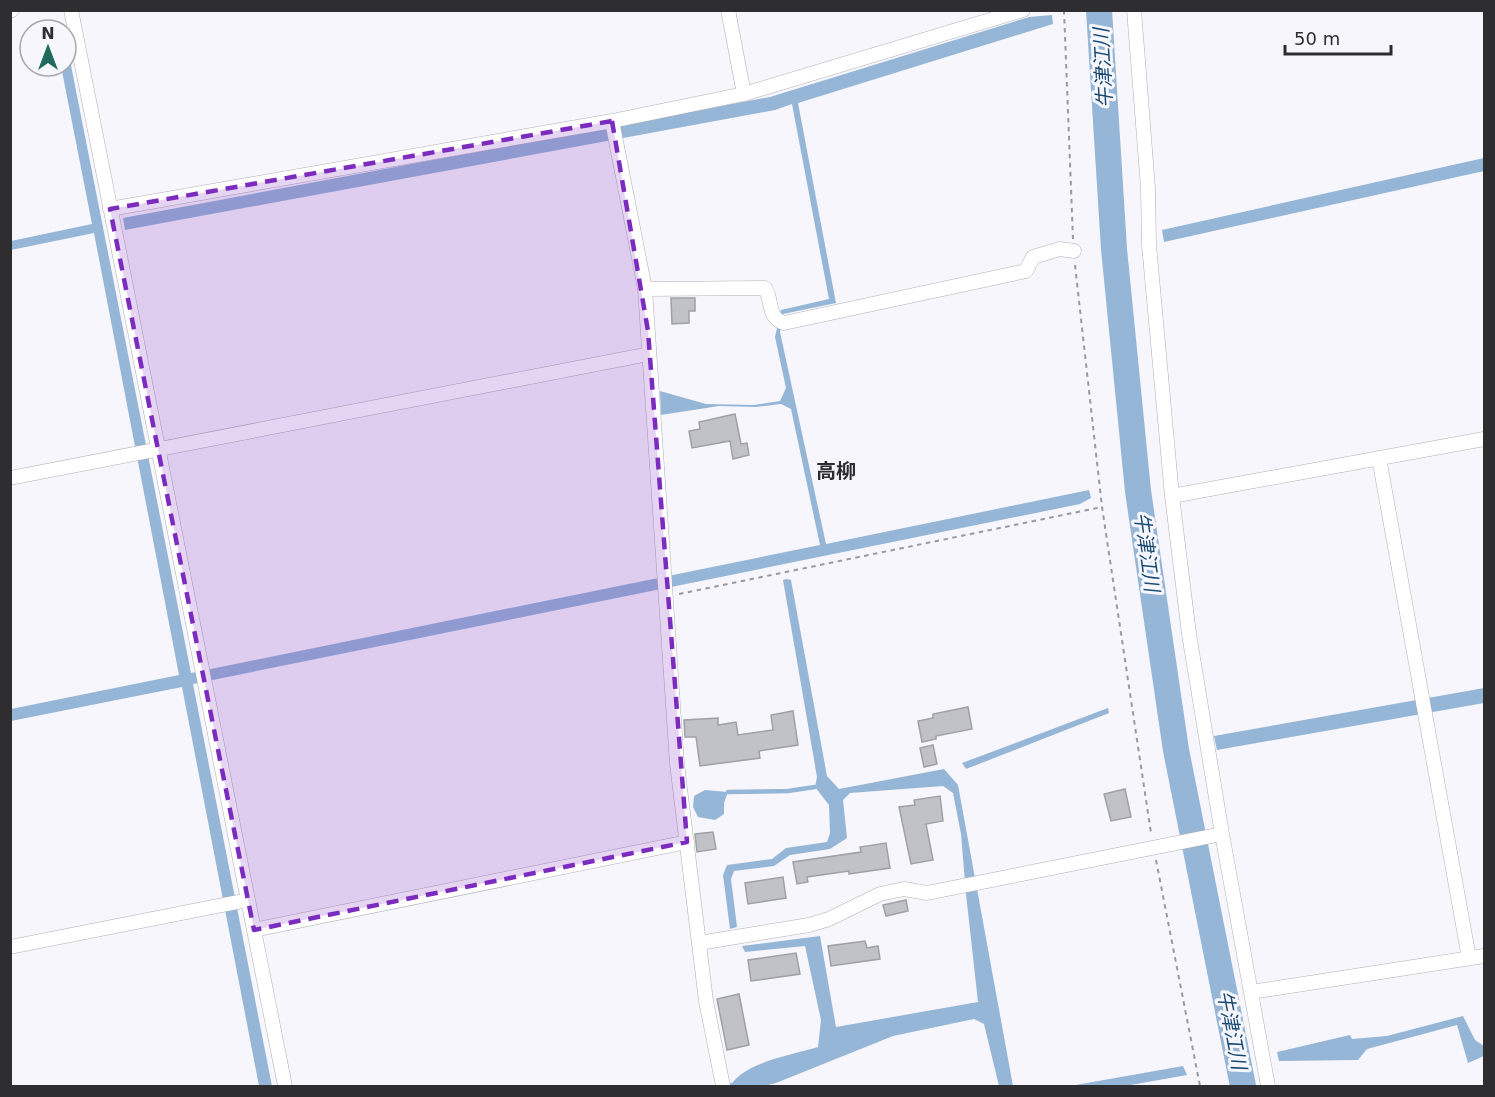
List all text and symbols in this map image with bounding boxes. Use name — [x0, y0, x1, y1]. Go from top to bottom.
north arrow — [18, 18, 78, 78]
scale bar — [1285, 18, 1392, 56]
text: N — [41, 24, 55, 43]
water label: 牛津江川 — [1089, 25, 1117, 109]
text: 50 m — [1294, 28, 1340, 49]
district label: 高柳 — [816, 459, 856, 483]
water label: 牛津江川 — [1130, 511, 1165, 595]
water label: 牛津江川 — [1213, 988, 1252, 1074]

